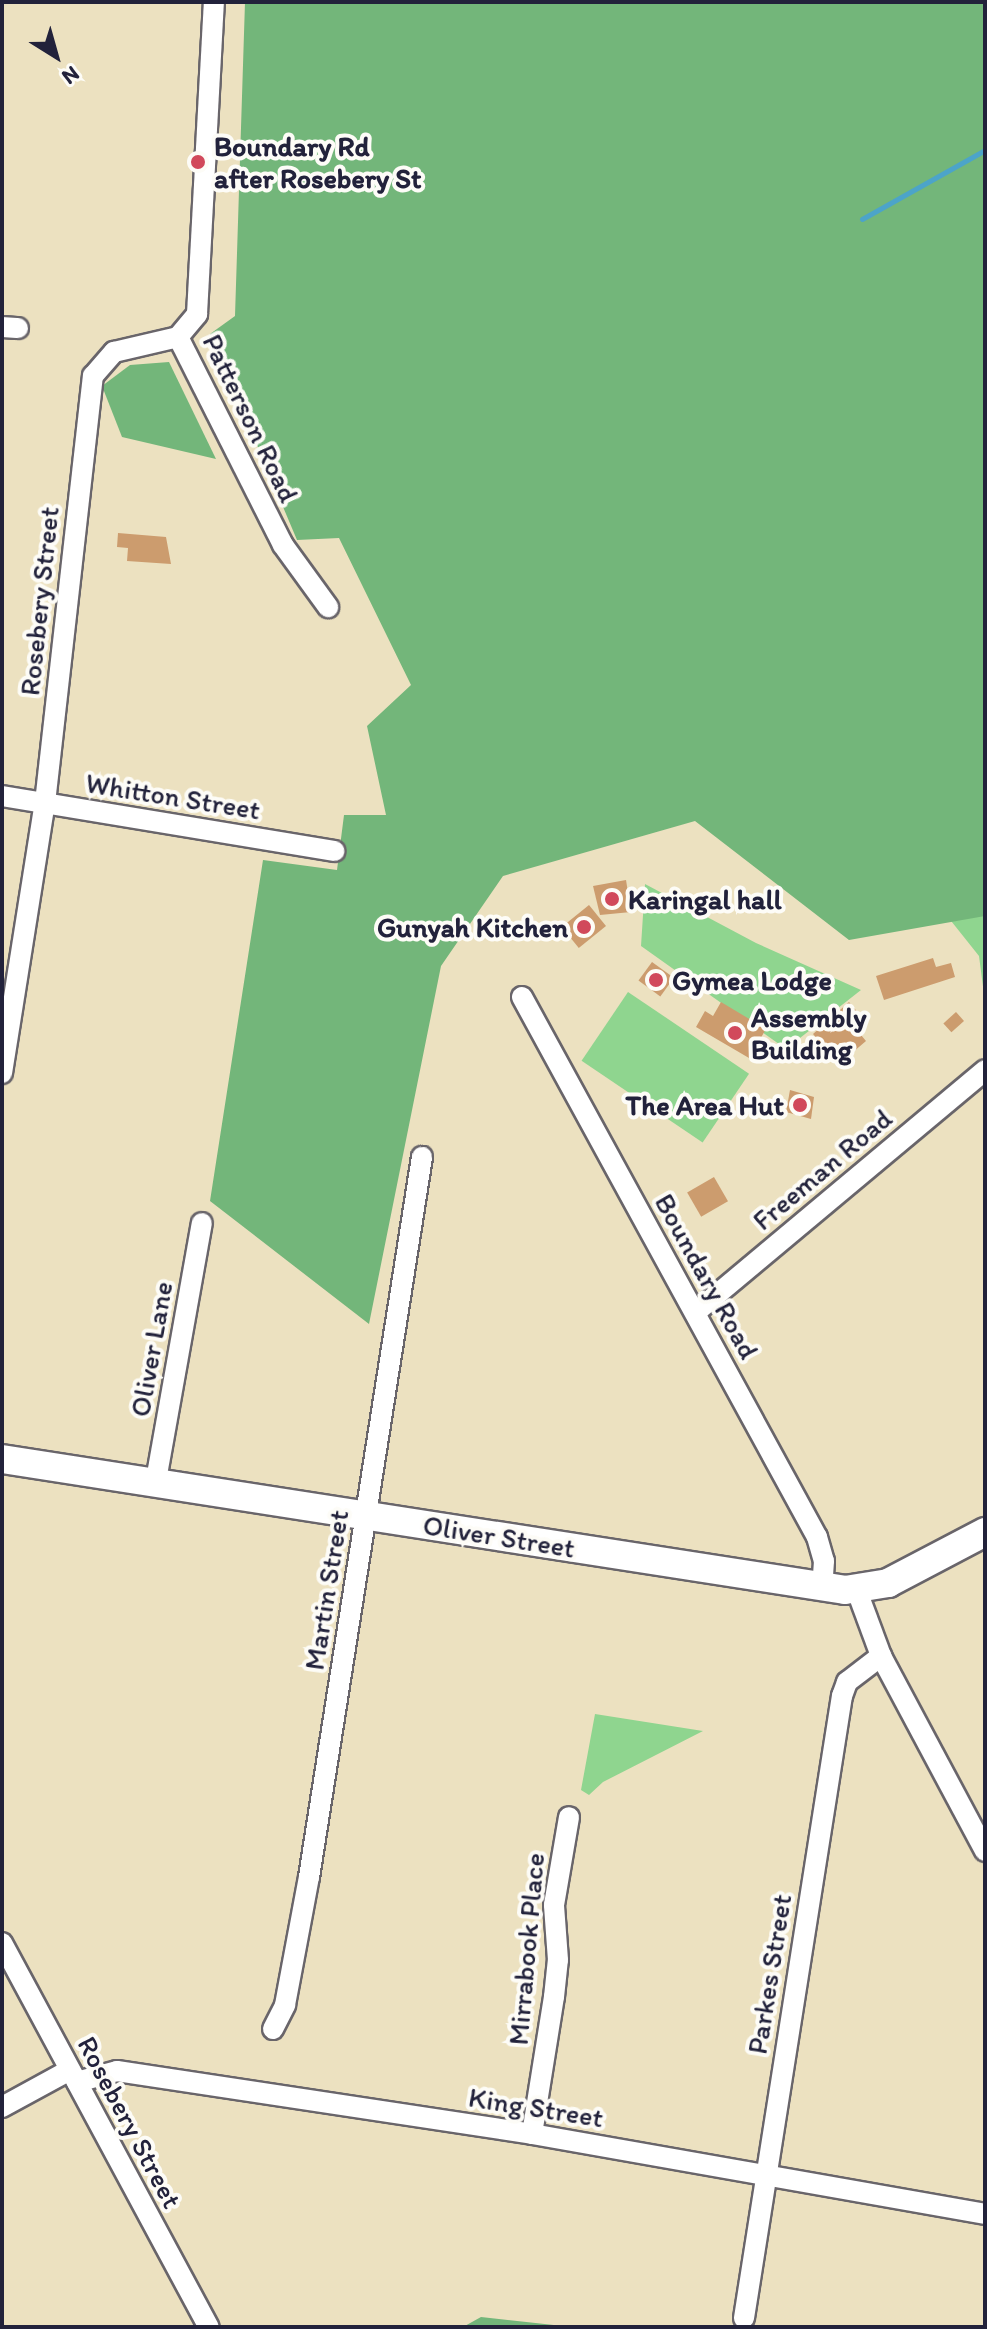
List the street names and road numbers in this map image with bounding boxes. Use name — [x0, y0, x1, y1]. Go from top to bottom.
street label: Patterson Road — [196, 328, 306, 508]
street label: Rosebery Street — [12, 505, 66, 697]
street label: Whitton Street — [84, 766, 262, 826]
street label: Freeman Road — [746, 1101, 898, 1237]
street label: Boundary Road — [648, 1187, 766, 1365]
street label: Oliver Lane — [123, 1279, 179, 1419]
street label: Oliver Street — [421, 1507, 577, 1565]
street label: Martin Street — [297, 1508, 355, 1672]
street label: Mirrabook Place — [501, 1851, 551, 2047]
street label: Parkes Street — [740, 1892, 798, 2056]
street label: Rosebery Street — [71, 2030, 189, 2214]
street label: King Street — [467, 2080, 605, 2134]

